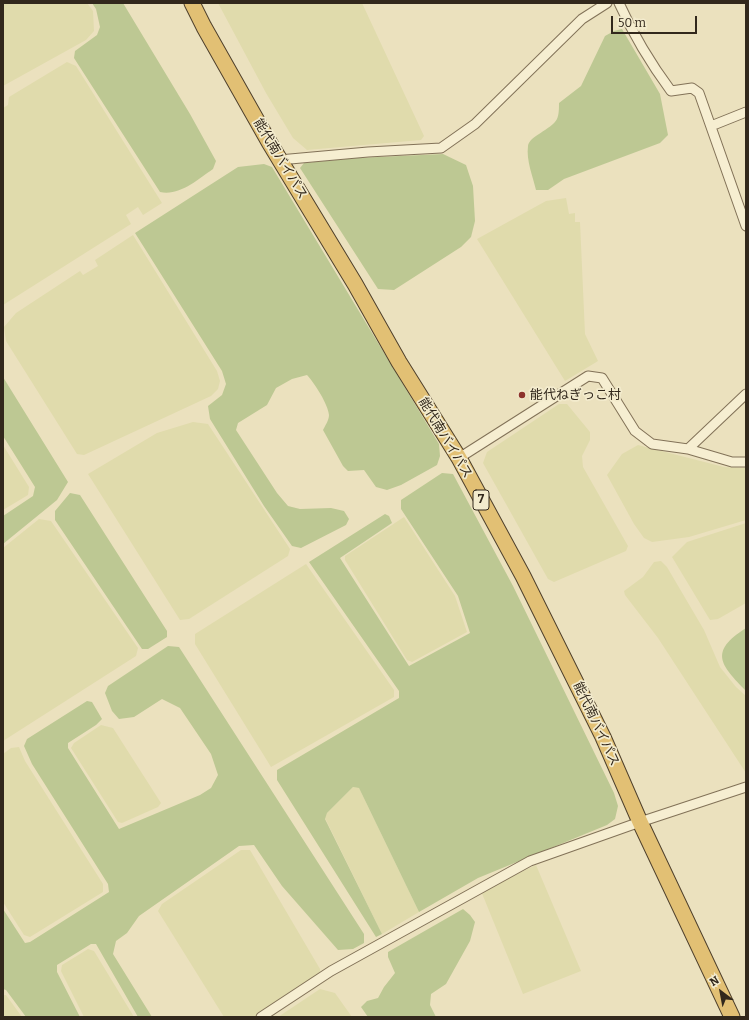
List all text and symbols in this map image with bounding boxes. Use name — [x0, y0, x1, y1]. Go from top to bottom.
scale bar — [613, 8, 699, 34]
text: 50 m — [618, 16, 646, 30]
street label: 能代南バイパス — [250, 116, 310, 202]
place label: 能代ねぎっこ村 — [530, 387, 621, 403]
marker: 能代ねぎっこ村 — [517, 390, 527, 400]
street label: 能代南バイパス — [415, 395, 475, 481]
road number: 7 — [473, 490, 489, 510]
street label: 能代南バイパス — [570, 679, 622, 769]
north arrow — [701, 972, 741, 1012]
text: N — [707, 974, 721, 989]

